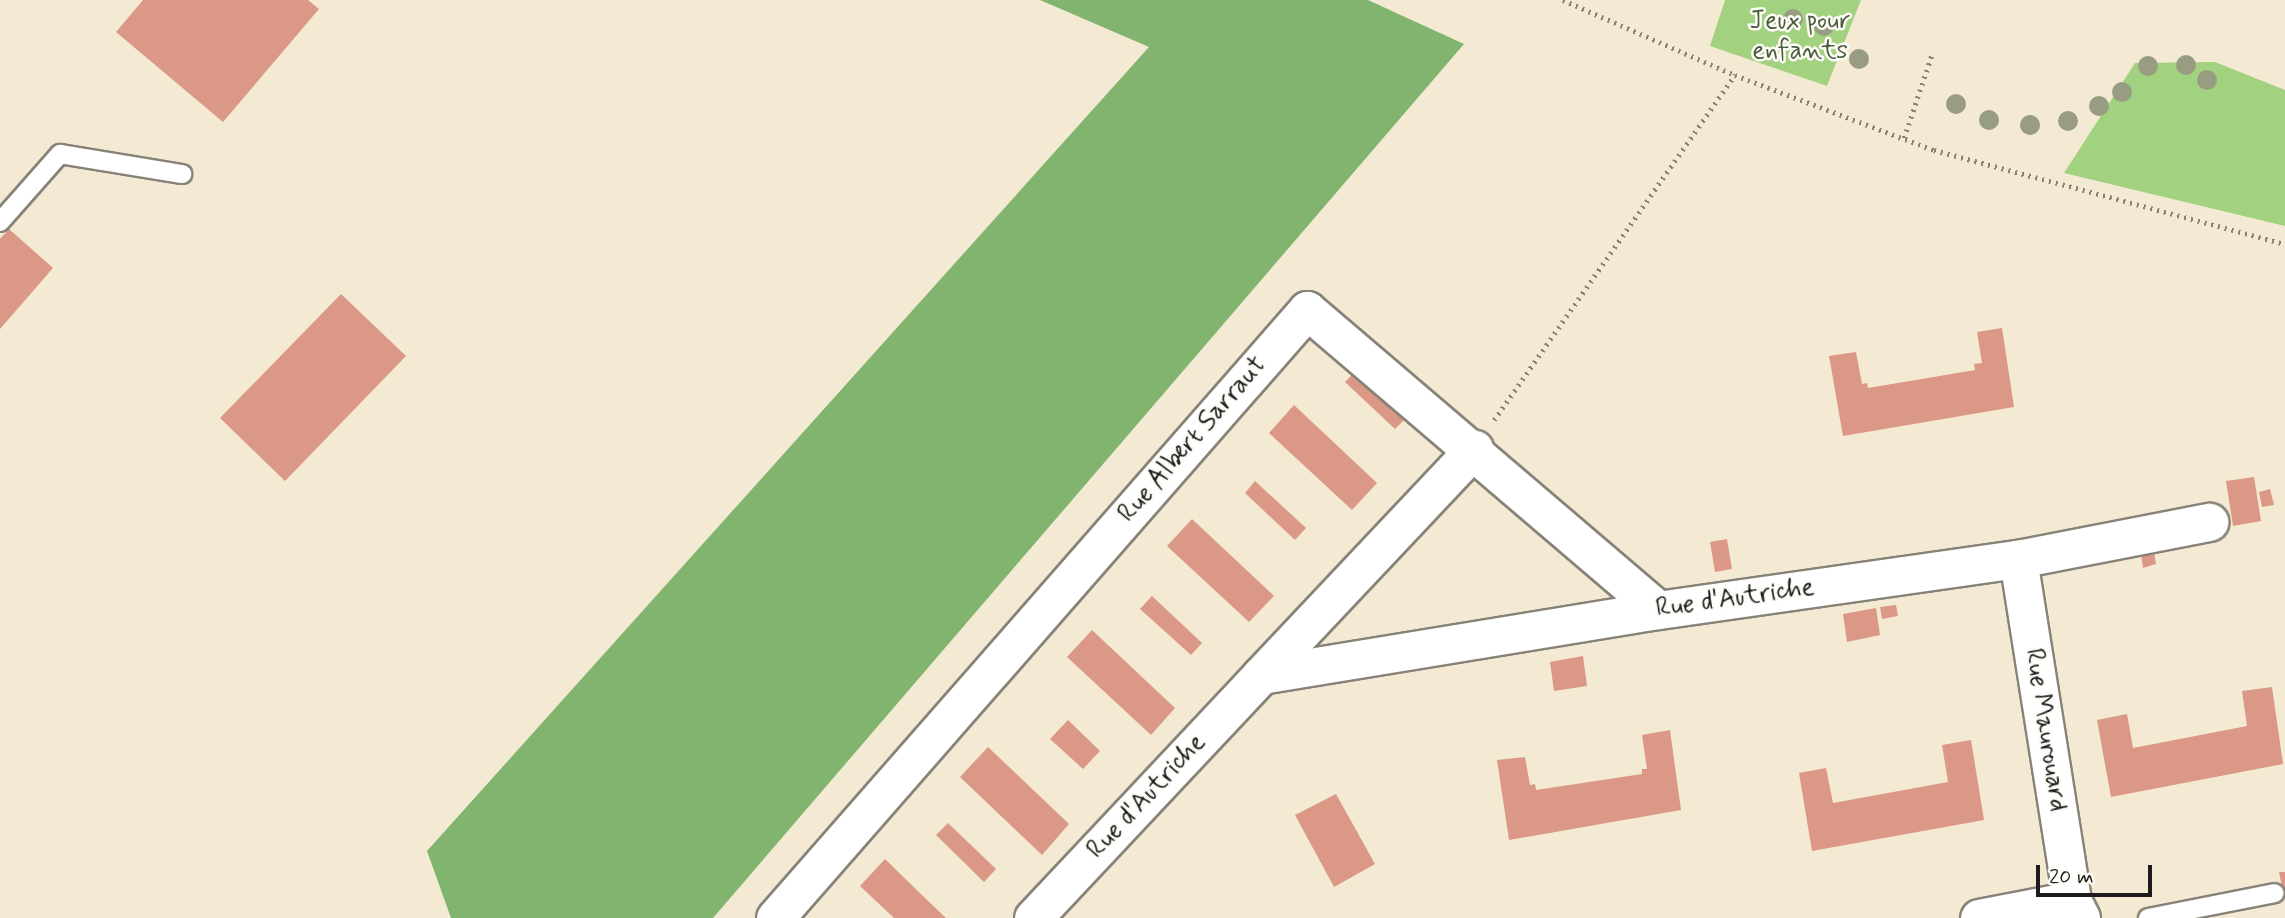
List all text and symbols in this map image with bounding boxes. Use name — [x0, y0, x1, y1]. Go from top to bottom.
park label: Jeux pour enfants — [1750, 6, 1850, 68]
street label: Rue Albert Sarraut — [1111, 349, 1275, 531]
street label: Rue d'Autriche — [1654, 572, 1816, 626]
street label: Rue Maurouard — [2017, 649, 2073, 811]
street label: Rue d'Autriche — [1081, 728, 1213, 866]
scale bar — [2040, 852, 2156, 896]
text: 20 m — [2049, 863, 2094, 891]

